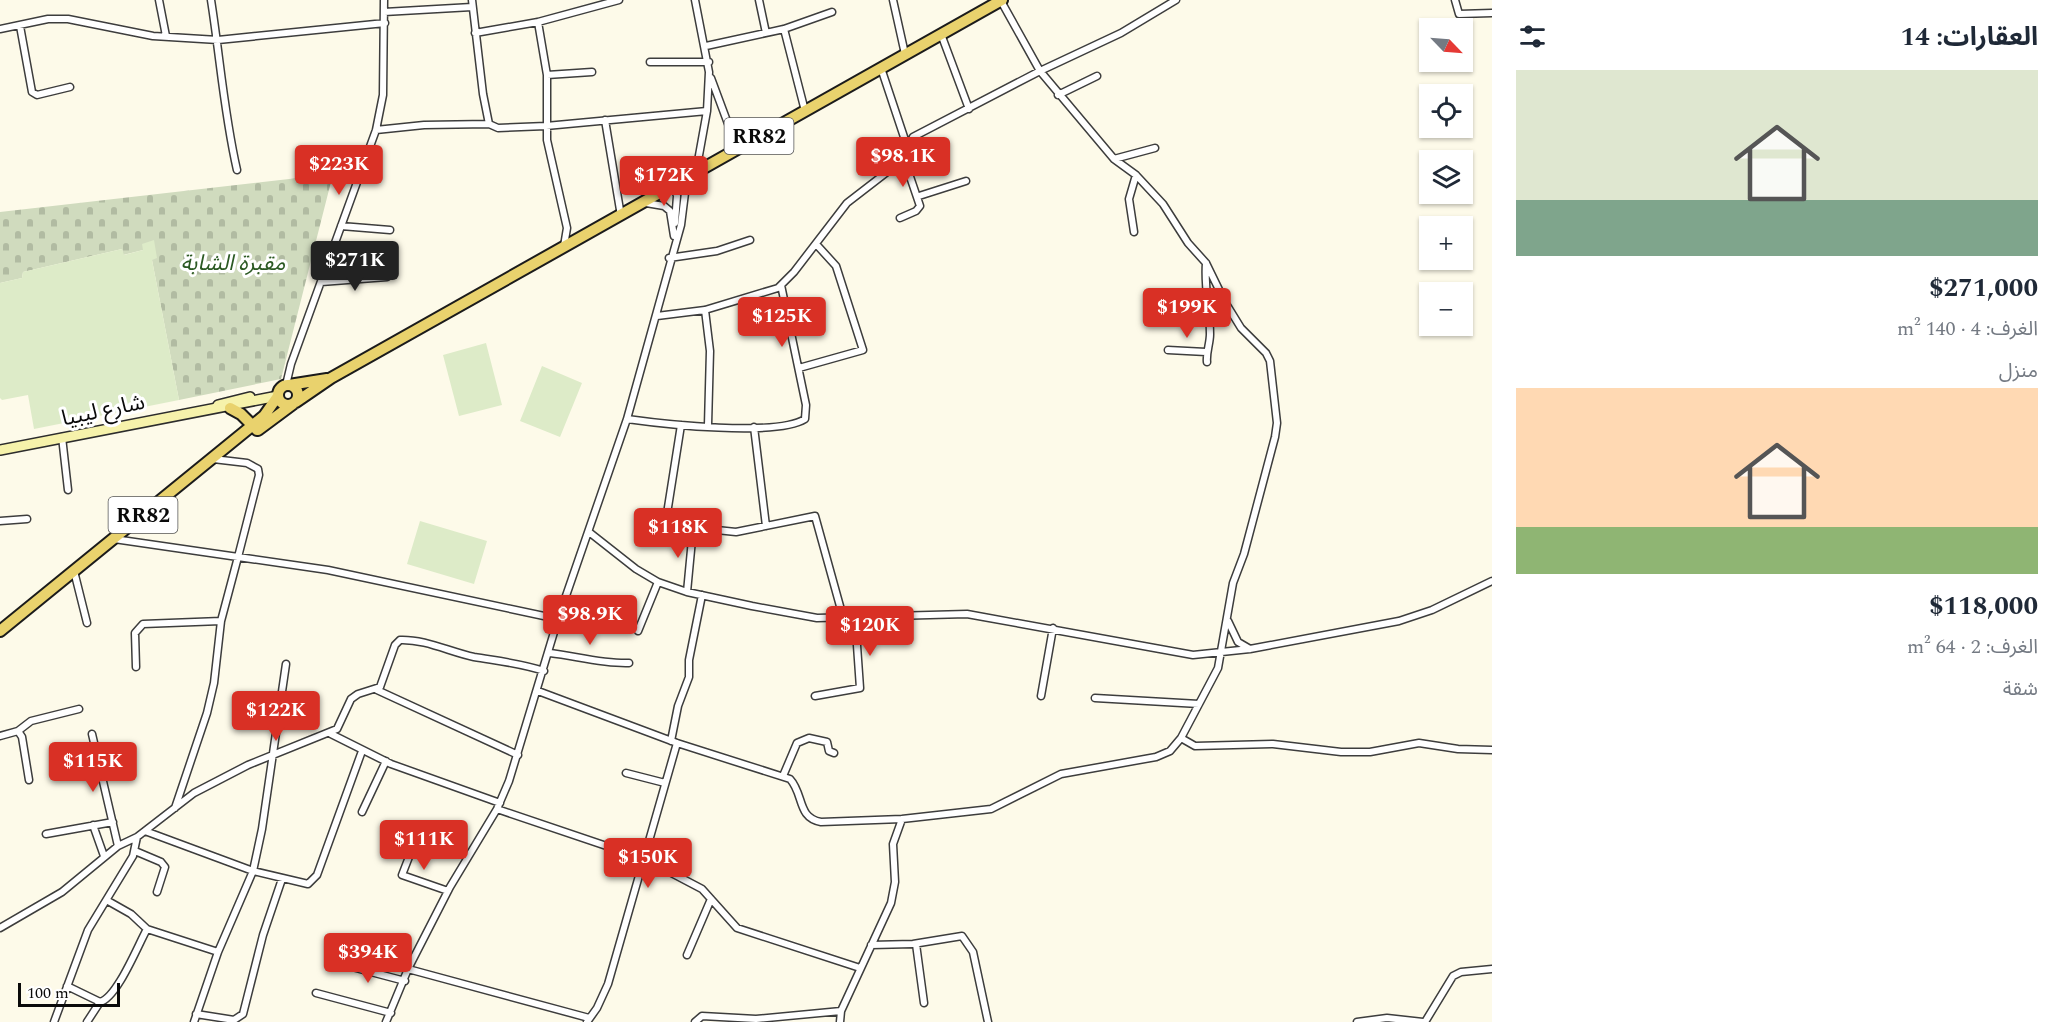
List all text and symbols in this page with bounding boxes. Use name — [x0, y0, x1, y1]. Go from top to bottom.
text: العقارات: 14 — [1900, 17, 2038, 57]
north arrow — [1419, 18, 1473, 72]
map controls — [1419, 18, 1473, 336]
icon: filters — [1516, 20, 1549, 53]
button: locate — [1419, 84, 1473, 138]
icon: home — [1723, 109, 1831, 217]
road number: RR82 — [724, 118, 794, 154]
pin: $98.1K — [854, 137, 952, 188]
text: $98.1K — [870, 141, 936, 171]
pin: $223K — [297, 145, 381, 196]
text: $223K — [309, 149, 369, 179]
button: layers — [1419, 150, 1473, 204]
pin: $172K — [622, 156, 706, 207]
text: $172K — [634, 160, 694, 190]
button: + — [1419, 216, 1473, 270]
pin: $271K — [313, 241, 397, 292]
text: $271K — [325, 245, 385, 275]
park label: مقبرة الشابة — [181, 247, 286, 280]
text: $271,000 — [1929, 268, 2038, 308]
button: − — [1419, 282, 1473, 336]
pin: $199K — [1145, 288, 1229, 339]
text: $199K — [1157, 292, 1217, 322]
pin: $125K — [740, 297, 824, 348]
text: $125K — [752, 301, 812, 331]
text: الغرف: 4 · 140 m² — [1897, 314, 2038, 344]
text: منزل — [1999, 356, 2038, 386]
street label: شارع ليبيا — [59, 386, 148, 435]
icon: home — [1723, 427, 1831, 535]
road number: RR82 — [108, 497, 178, 533]
pin: $118K — [636, 508, 720, 559]
text: $118K — [648, 512, 708, 542]
text: $118,000 — [1929, 586, 2038, 626]
pin: $98.9K — [541, 595, 639, 646]
text: $98.9K — [557, 599, 623, 629]
pin: $120K — [828, 606, 912, 657]
text: $120K — [840, 610, 900, 640]
text: الغرف: 2 · 64 m² — [1907, 632, 2038, 662]
text: شقة — [2003, 674, 2038, 704]
pin: $122K — [234, 691, 318, 742]
text: $122K — [246, 695, 306, 725]
pin: $115K — [51, 742, 135, 793]
text: $115K — [63, 746, 123, 776]
pin: $111K — [382, 820, 466, 871]
text: $111K — [394, 824, 454, 854]
pin: $150K — [606, 838, 690, 889]
text: $150K — [618, 842, 678, 872]
pin: $394K — [326, 933, 410, 984]
text: $394K — [338, 937, 398, 967]
scale bar — [18, 980, 120, 1008]
text: 100 m — [27, 981, 69, 1005]

